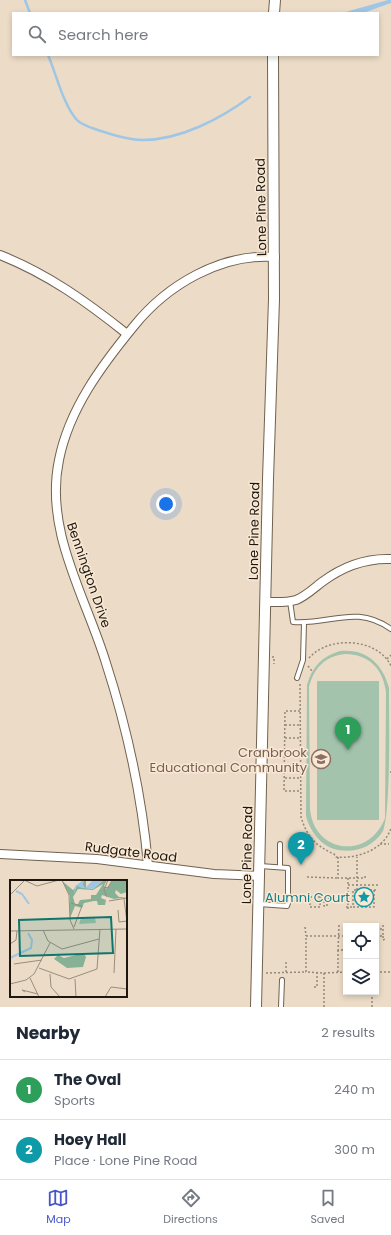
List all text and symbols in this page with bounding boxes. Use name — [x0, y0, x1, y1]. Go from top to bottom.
search box — [12, 12, 379, 56]
icon: search — [26, 23, 48, 45]
text: Search here — [58, 24, 148, 45]
street label: Lone Pine Road — [251, 158, 271, 256]
street label: Lone Pine Road — [244, 482, 264, 580]
your location — [156, 494, 176, 514]
street label: Bennington Drive — [62, 520, 116, 630]
pin: 1 — [335, 717, 361, 750]
place label: Cranbrook Educational Community — [149, 743, 308, 777]
school or university icon: Cranbrook Educational Community — [310, 748, 332, 770]
street label: Lone Pine Road — [237, 806, 257, 904]
pin: 2 — [288, 832, 314, 865]
street label: Rudgate Road — [84, 837, 178, 867]
inset map — [10, 880, 127, 997]
place icon: Alumni Court — [353, 886, 375, 908]
place label: Alumni Court — [265, 888, 350, 907]
map controls — [343, 923, 379, 995]
button: locate — [343, 923, 379, 959]
button: layers — [343, 959, 379, 995]
text: Nearby — [16, 1021, 80, 1045]
text: 2 results — [321, 1023, 375, 1042]
text: The Oval — [54, 1069, 121, 1090]
text: 1 — [27, 1080, 31, 1099]
text: 240 m — [334, 1080, 375, 1099]
text: Sports — [54, 1091, 95, 1110]
text: Hoey Hall — [54, 1129, 126, 1150]
text: 2 — [25, 1140, 33, 1159]
text: 300 m — [334, 1140, 375, 1159]
text: Place · Lone Pine Road — [54, 1151, 197, 1170]
tab: Map — [46, 1187, 71, 1228]
tab: Directions — [163, 1187, 218, 1228]
tab: Saved — [310, 1187, 345, 1228]

